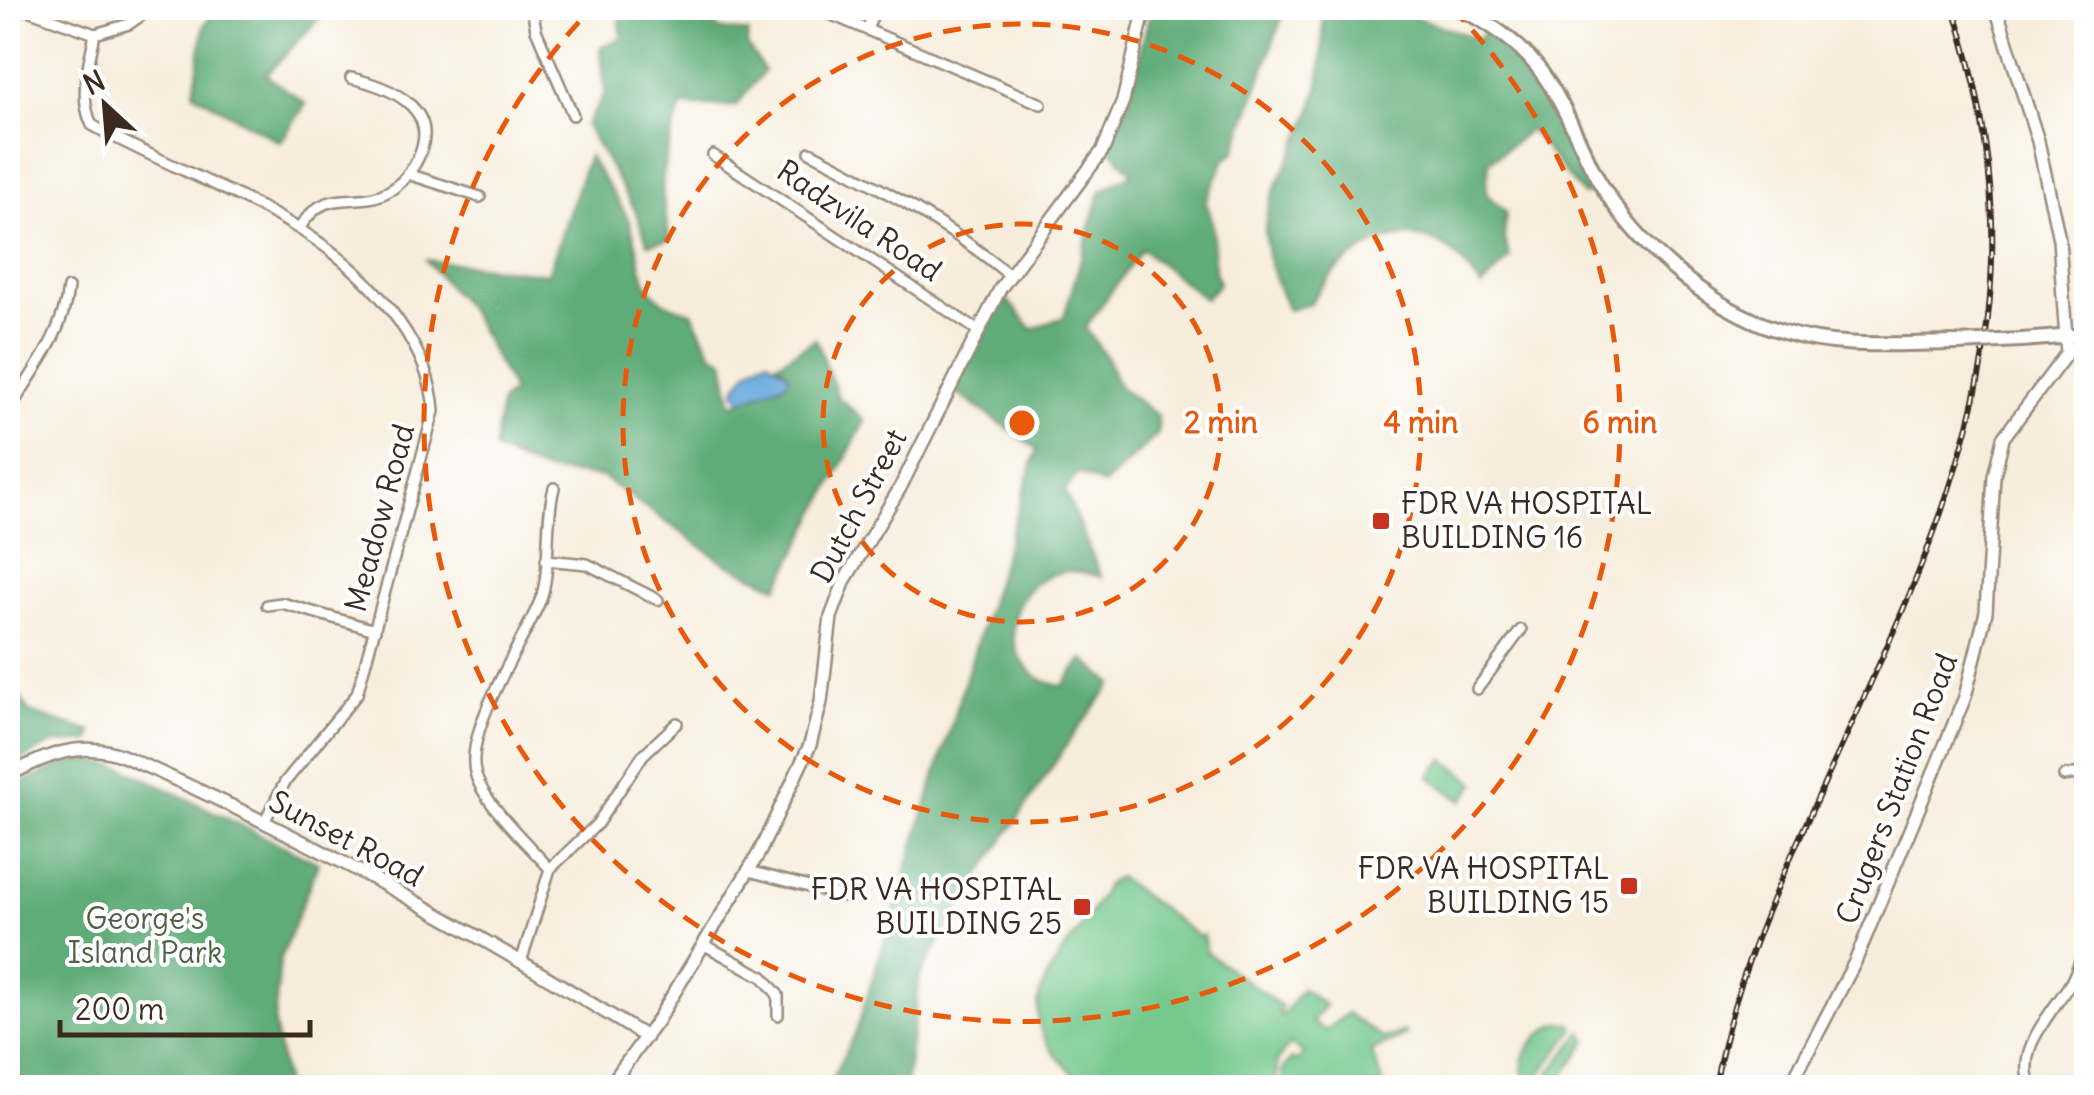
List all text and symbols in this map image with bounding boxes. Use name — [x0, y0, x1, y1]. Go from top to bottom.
north arrow — [55, 55, 155, 155]
text: N — [77, 62, 111, 103]
street label: Radzvila Road — [770, 151, 949, 289]
text: 2 min — [1184, 403, 1258, 441]
text: 4 min — [1384, 403, 1458, 441]
text: 6 min — [1583, 403, 1657, 441]
centre of rings — [1004, 405, 1040, 441]
street label: Meadow Road — [336, 420, 422, 616]
street label: Dutch Street — [802, 422, 914, 589]
place label: FDR VA HOSPITAL BUILDING 16 — [1401, 484, 1652, 556]
marker: FDR VA HOSPITAL BUILDING 16 — [1370, 510, 1392, 532]
street label: Crugers Station Road — [1827, 648, 1965, 929]
street label: Sunset Road — [263, 782, 430, 895]
place label: FDR VA HOSPITAL BUILDING 15 — [1358, 849, 1609, 921]
place label: FDR VA HOSPITAL BUILDING 25 — [811, 870, 1062, 942]
marker: FDR VA HOSPITAL BUILDING 15 — [1618, 875, 1640, 897]
marker: FDR VA HOSPITAL BUILDING 25 — [1071, 896, 1093, 918]
park label: George's Island Park — [68, 899, 222, 971]
scale bar — [60, 975, 310, 1037]
text: 200 m — [75, 990, 164, 1028]

